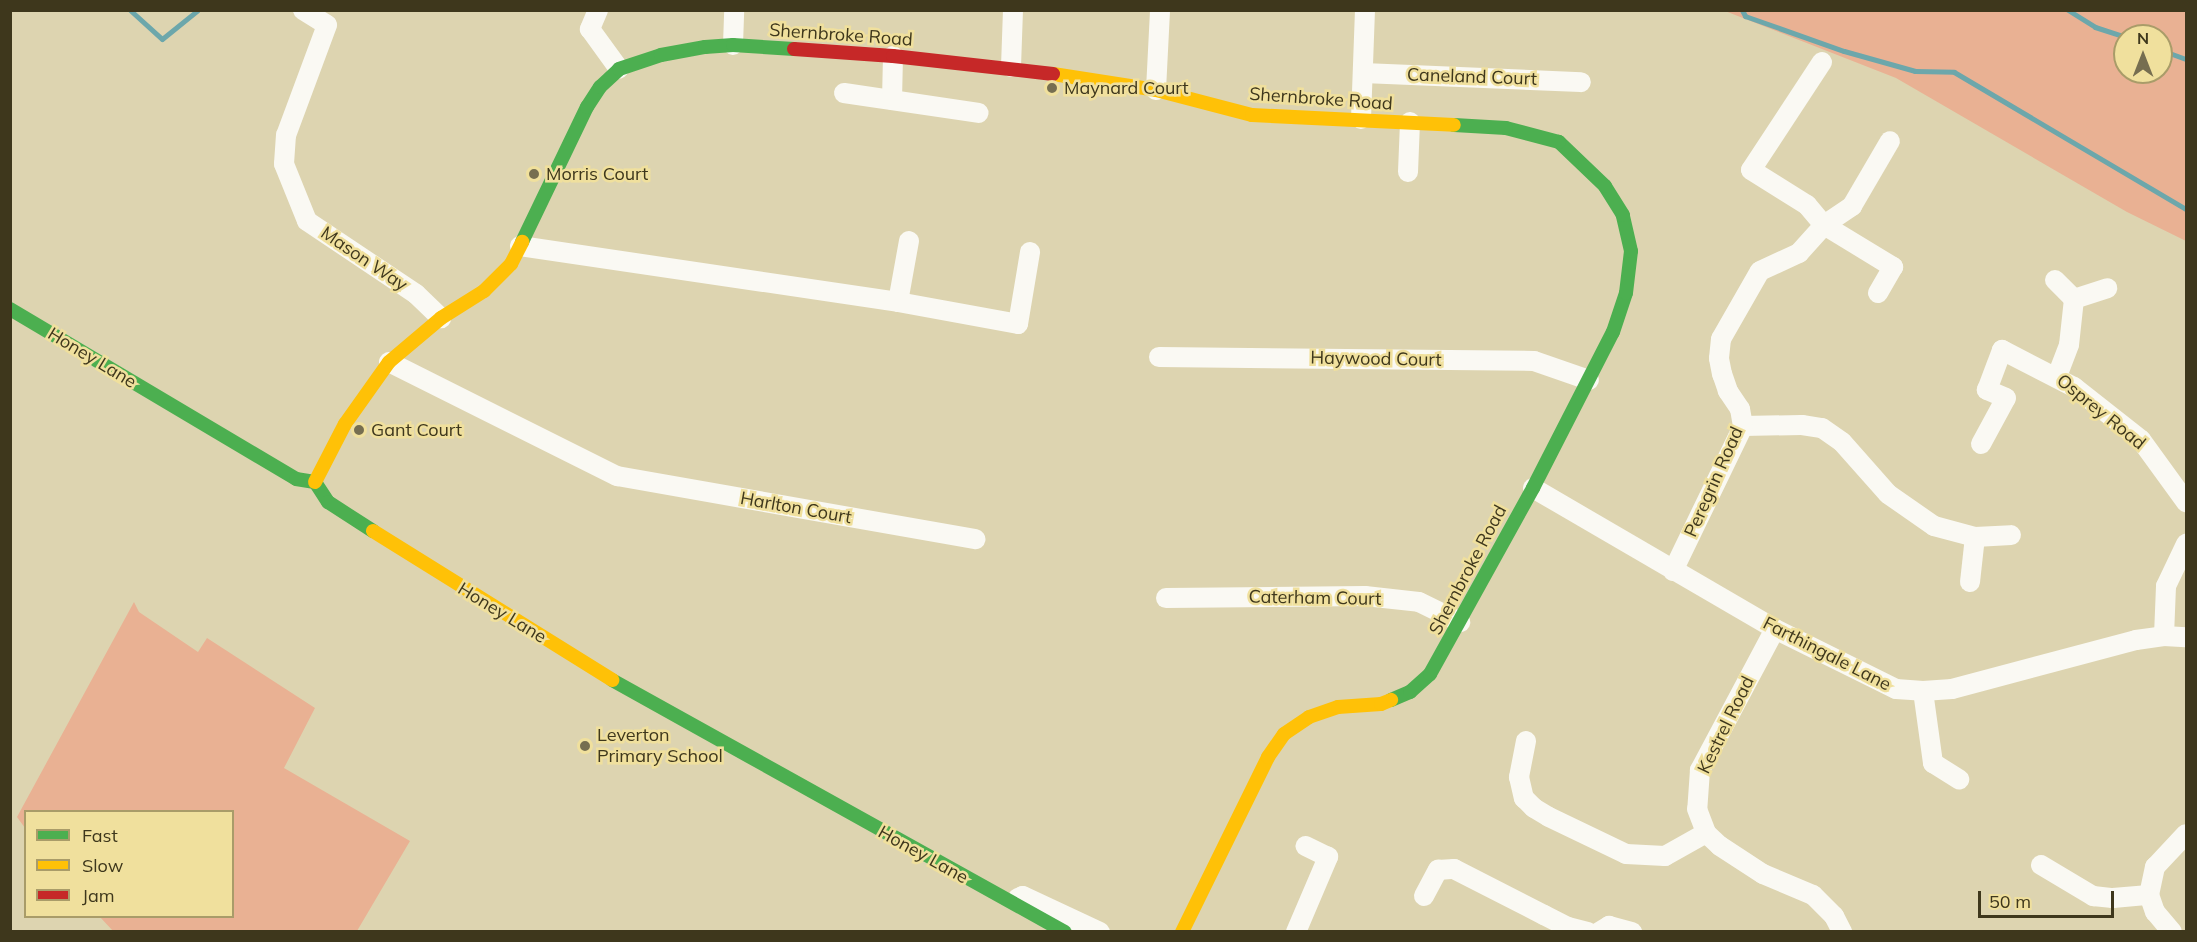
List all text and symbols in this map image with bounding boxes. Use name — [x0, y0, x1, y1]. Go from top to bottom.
street label: Shernbroke Road — [769, 19, 913, 51]
north arrow — [2113, 24, 2173, 84]
text: N — [2137, 28, 2149, 48]
street label: Caneland Court — [1407, 64, 1537, 90]
place label: Maynard Court — [1064, 77, 1189, 99]
marker: Maynard Court — [1045, 81, 1059, 95]
street label: Shernbroke Road — [1249, 83, 1393, 115]
place label: Morris Court — [546, 163, 648, 185]
marker: Morris Court — [527, 167, 541, 181]
street label: Mason Way — [317, 222, 411, 296]
street label: Honey Lane — [44, 323, 140, 393]
street label: Haywood Court — [1310, 347, 1442, 371]
street label: Osprey Road — [2052, 370, 2150, 454]
place label: Gant Court — [371, 419, 462, 441]
marker: Gant Court — [352, 423, 366, 437]
street label: Peregrin Road — [1680, 424, 1748, 540]
street label: Harlton Court — [739, 488, 853, 528]
street label: Shernbroke Road — [1425, 501, 1511, 639]
street label: Honey Lane — [454, 578, 550, 648]
street label: Caterham Court — [1248, 586, 1382, 610]
street label: Farthingale Lane — [1759, 612, 1895, 696]
street label: Kestrel Road — [1693, 673, 1759, 777]
place label: Leverton Primary School — [597, 725, 723, 768]
marker: Leverton Primary School — [578, 739, 592, 753]
legend — [24, 810, 234, 918]
street label: Honey Lane — [874, 821, 972, 889]
text: Fast — [82, 824, 118, 847]
text: Slow — [82, 854, 123, 877]
scale bar — [1981, 879, 2118, 917]
text: Jam — [82, 884, 115, 907]
text: 50 m — [1989, 890, 2031, 913]

